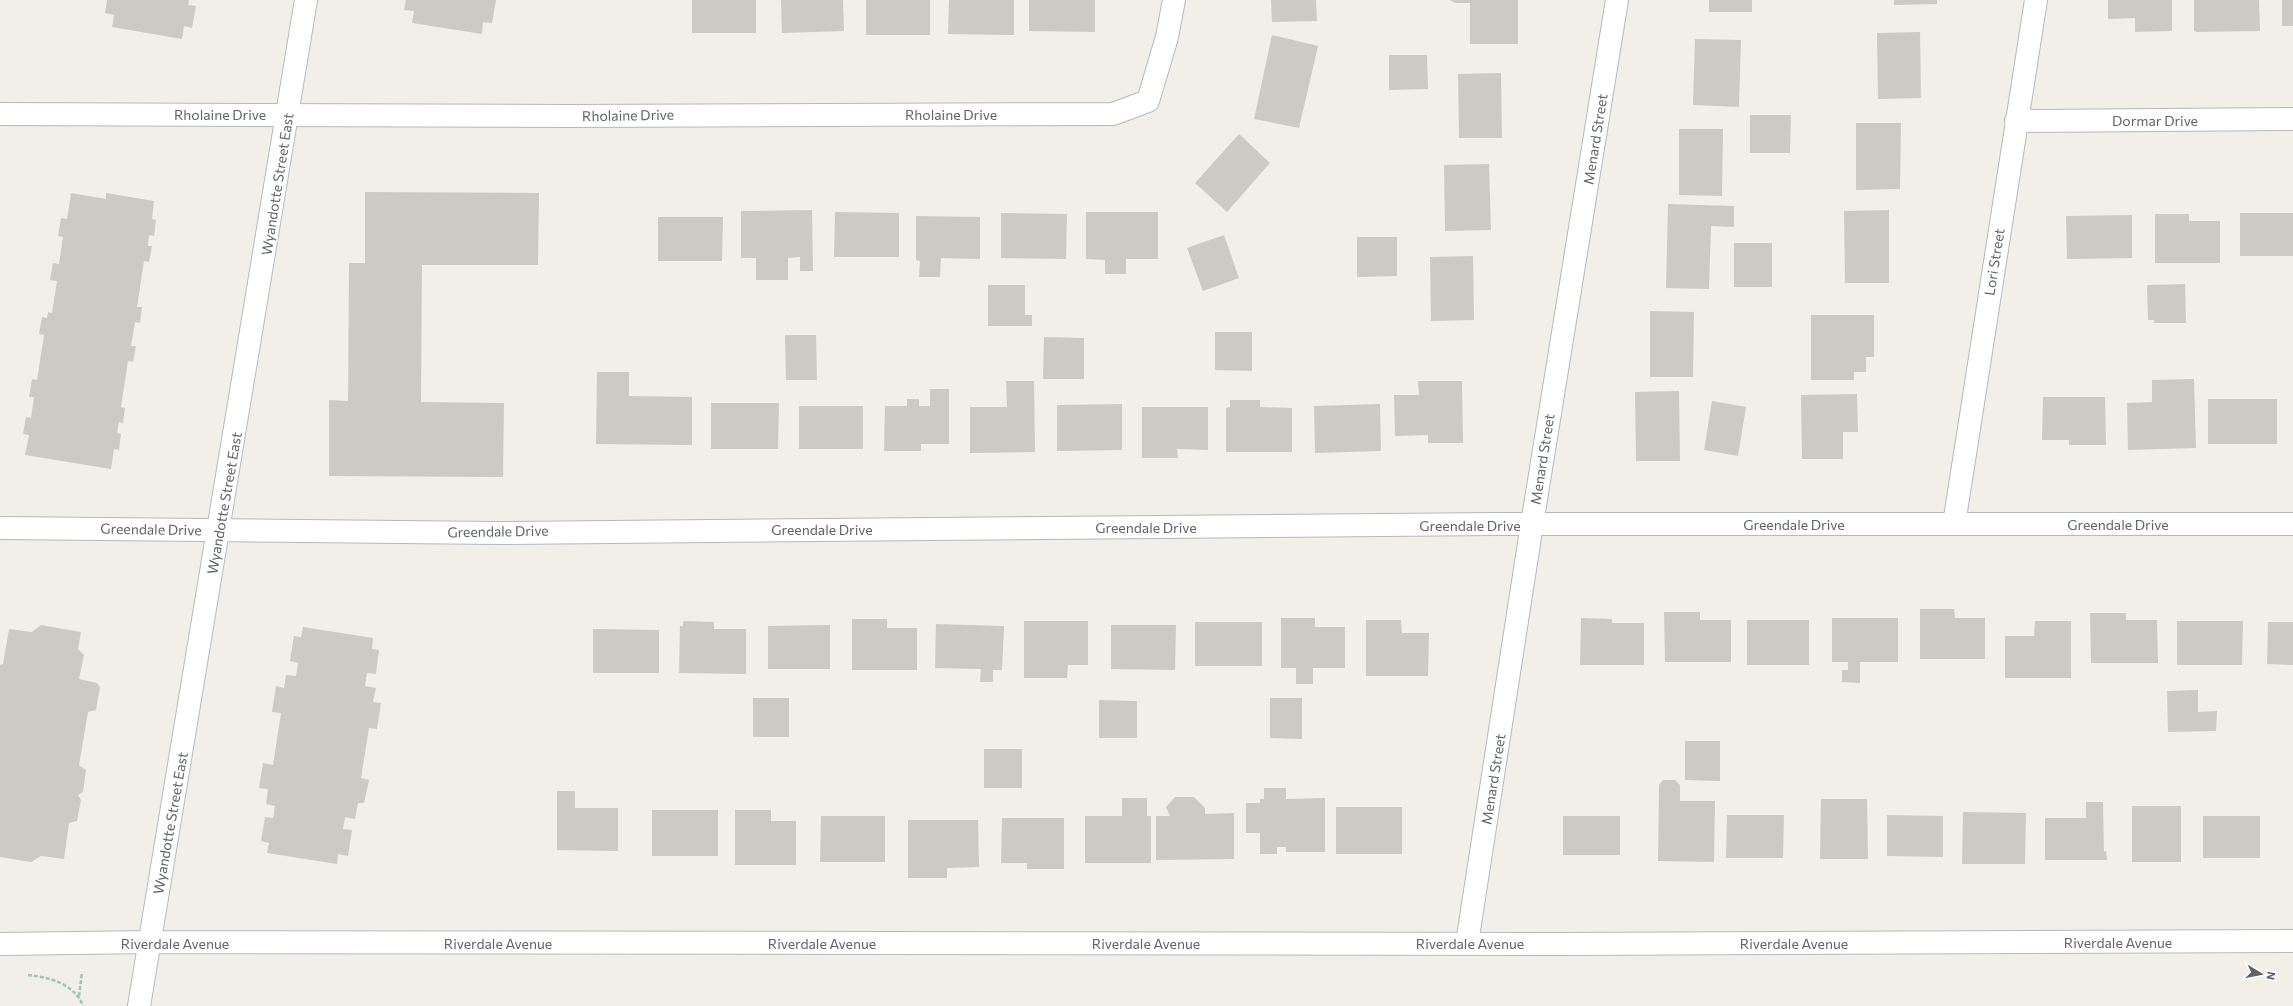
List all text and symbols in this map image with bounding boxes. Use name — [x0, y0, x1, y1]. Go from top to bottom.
street label: Menard Street — [1579, 92, 1611, 186]
street label: Rholaine Drive — [174, 106, 266, 123]
street label: Rholaine Drive — [582, 106, 674, 124]
street label: Rholaine Drive — [905, 106, 997, 123]
street label: Wyandotte Street East — [257, 111, 297, 256]
street label: Dormar Drive — [2112, 112, 2198, 129]
street label: Lori Street — [1980, 227, 2008, 297]
street label: Menard Street — [1526, 412, 1558, 506]
street label: Wyandotte Street East — [203, 430, 245, 575]
street label: Greendale Drive — [1743, 516, 1845, 533]
street label: Greendale Drive — [2067, 516, 2169, 533]
street label: Greendale Drive — [1419, 517, 1521, 534]
street label: Greendale Drive — [1095, 519, 1197, 536]
street label: Greendale Drive — [100, 520, 202, 538]
street label: Greendale Drive — [771, 521, 873, 538]
street label: Greendale Drive — [447, 522, 549, 540]
street label: Menard Street — [1477, 732, 1509, 826]
street label: Wyandotte Street East — [149, 750, 191, 895]
street label: Riverdale Avenue — [2064, 934, 2172, 951]
street label: Riverdale Avenue — [121, 935, 229, 952]
street label: Riverdale Avenue — [444, 935, 552, 952]
street label: Riverdale Avenue — [768, 935, 876, 952]
street label: Riverdale Avenue — [1092, 935, 1200, 952]
street label: Riverdale Avenue — [1416, 935, 1524, 952]
street label: Riverdale Avenue — [1740, 935, 1848, 952]
north arrow — [2241, 954, 2281, 994]
text: N — [2264, 971, 2278, 981]

